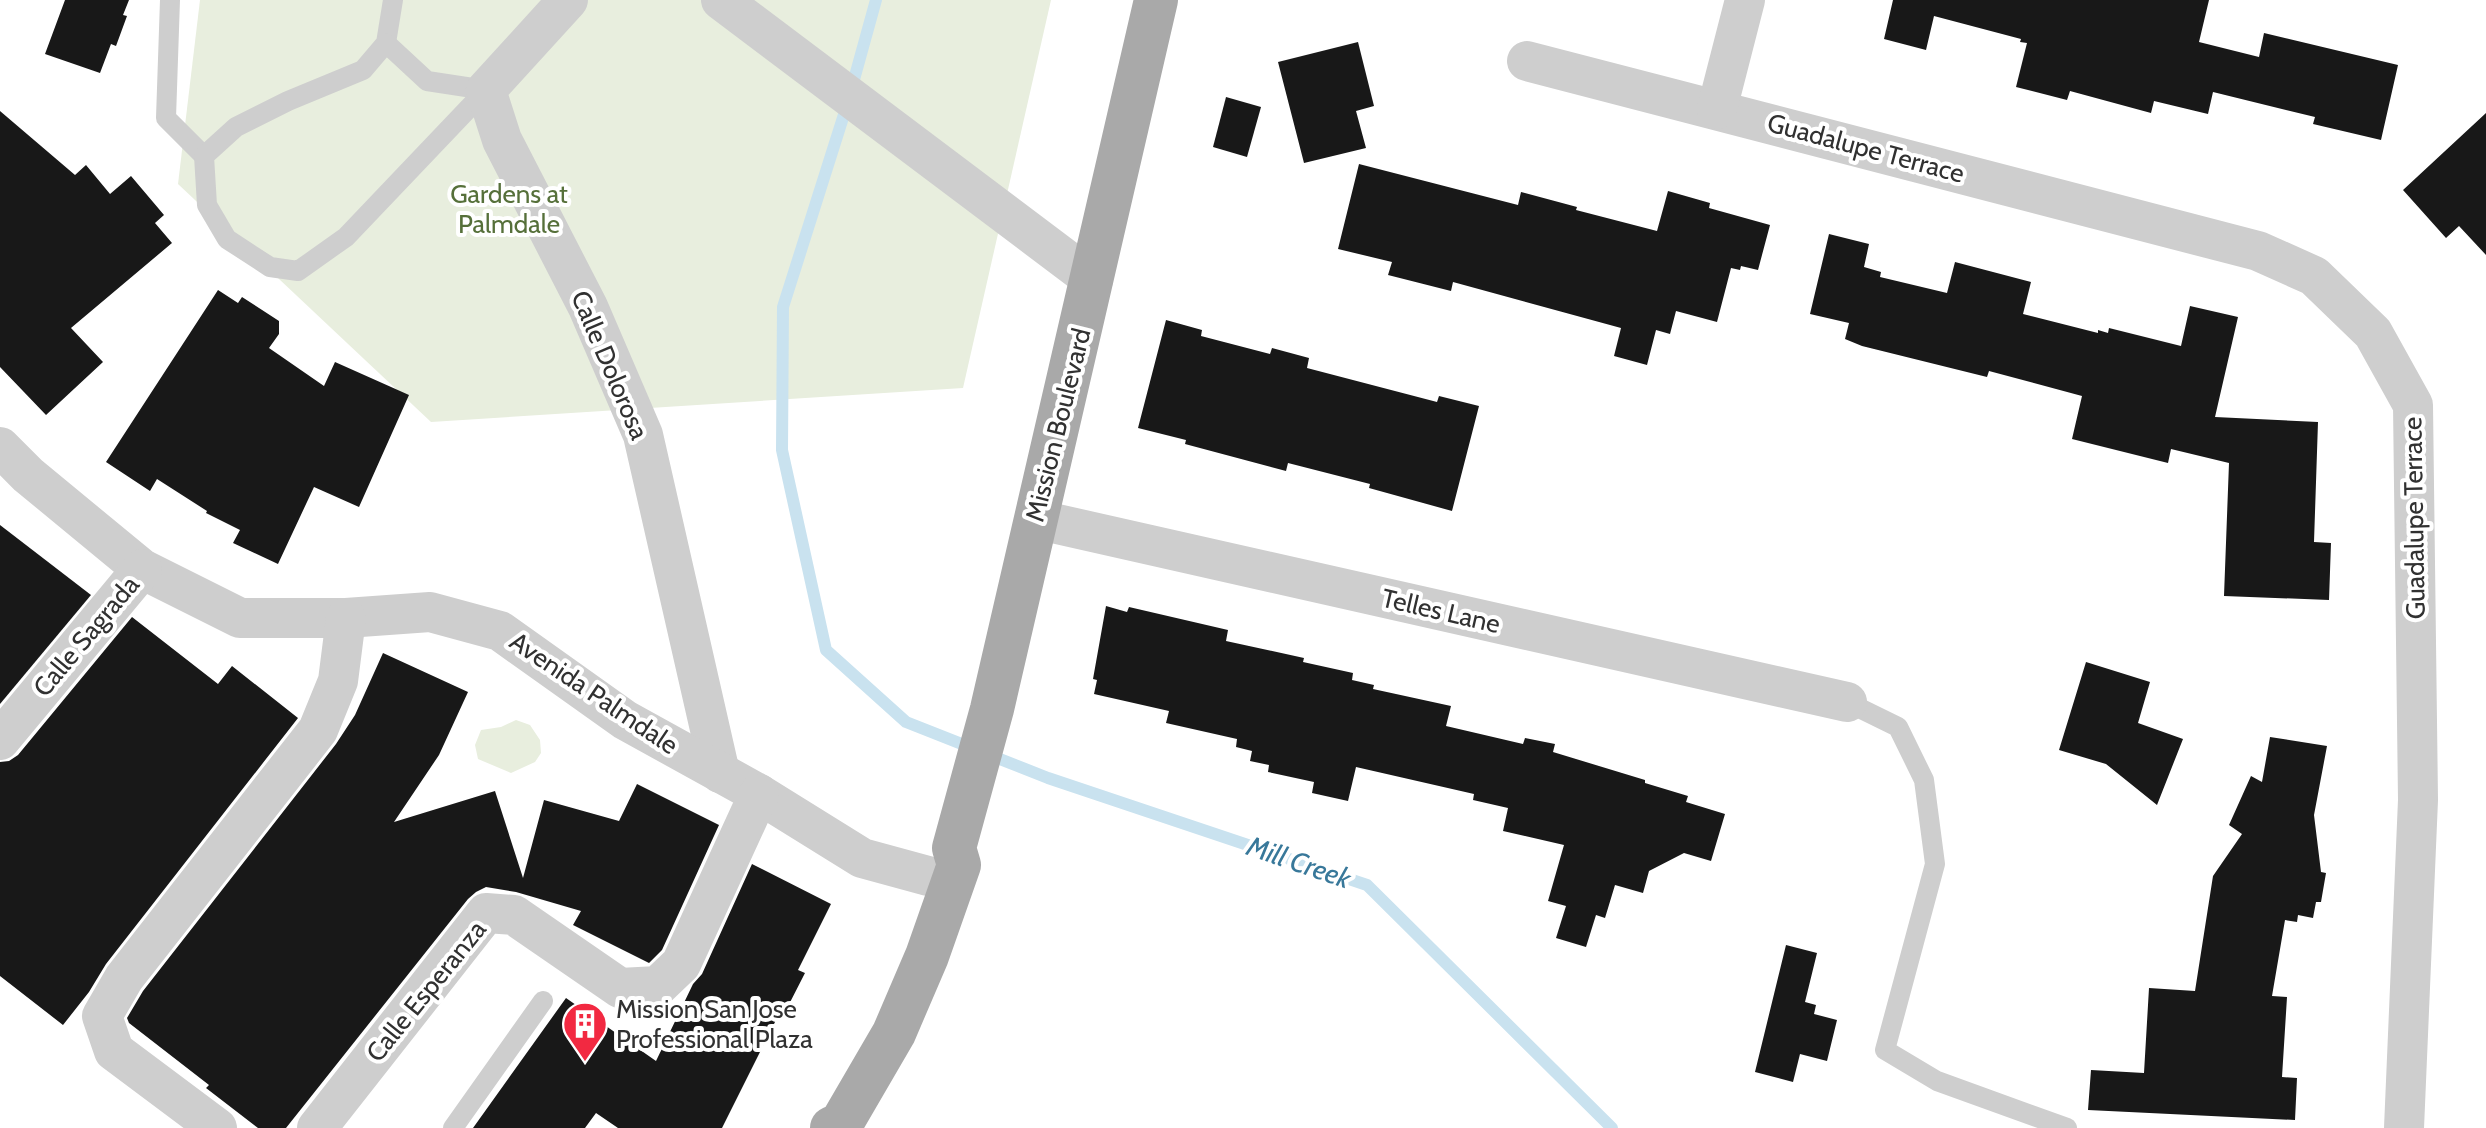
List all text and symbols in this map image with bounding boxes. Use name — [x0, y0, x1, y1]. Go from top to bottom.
street label: Guadalupe Terrace — [1764, 106, 1968, 190]
park label: Gardens at Palmdale — [450, 178, 568, 240]
street label: Calle Dolorosa — [564, 286, 656, 445]
street label: Mission Boulevard — [1019, 325, 1097, 525]
street label: Guadalupe Terrace — [2396, 416, 2432, 620]
street label: Calle Sagrada — [26, 569, 146, 703]
street label: Telles Lane — [1379, 582, 1503, 640]
street label: Avenida Palmdale — [504, 625, 684, 761]
water label: Mill Creek — [1242, 828, 1356, 896]
street label: Calle Esperanza — [359, 914, 493, 1068]
place label: Mission San Jose Professional Plaza — [616, 993, 813, 1055]
building icon: Mission San Jose Professional Plaza — [561, 1000, 609, 1063]

